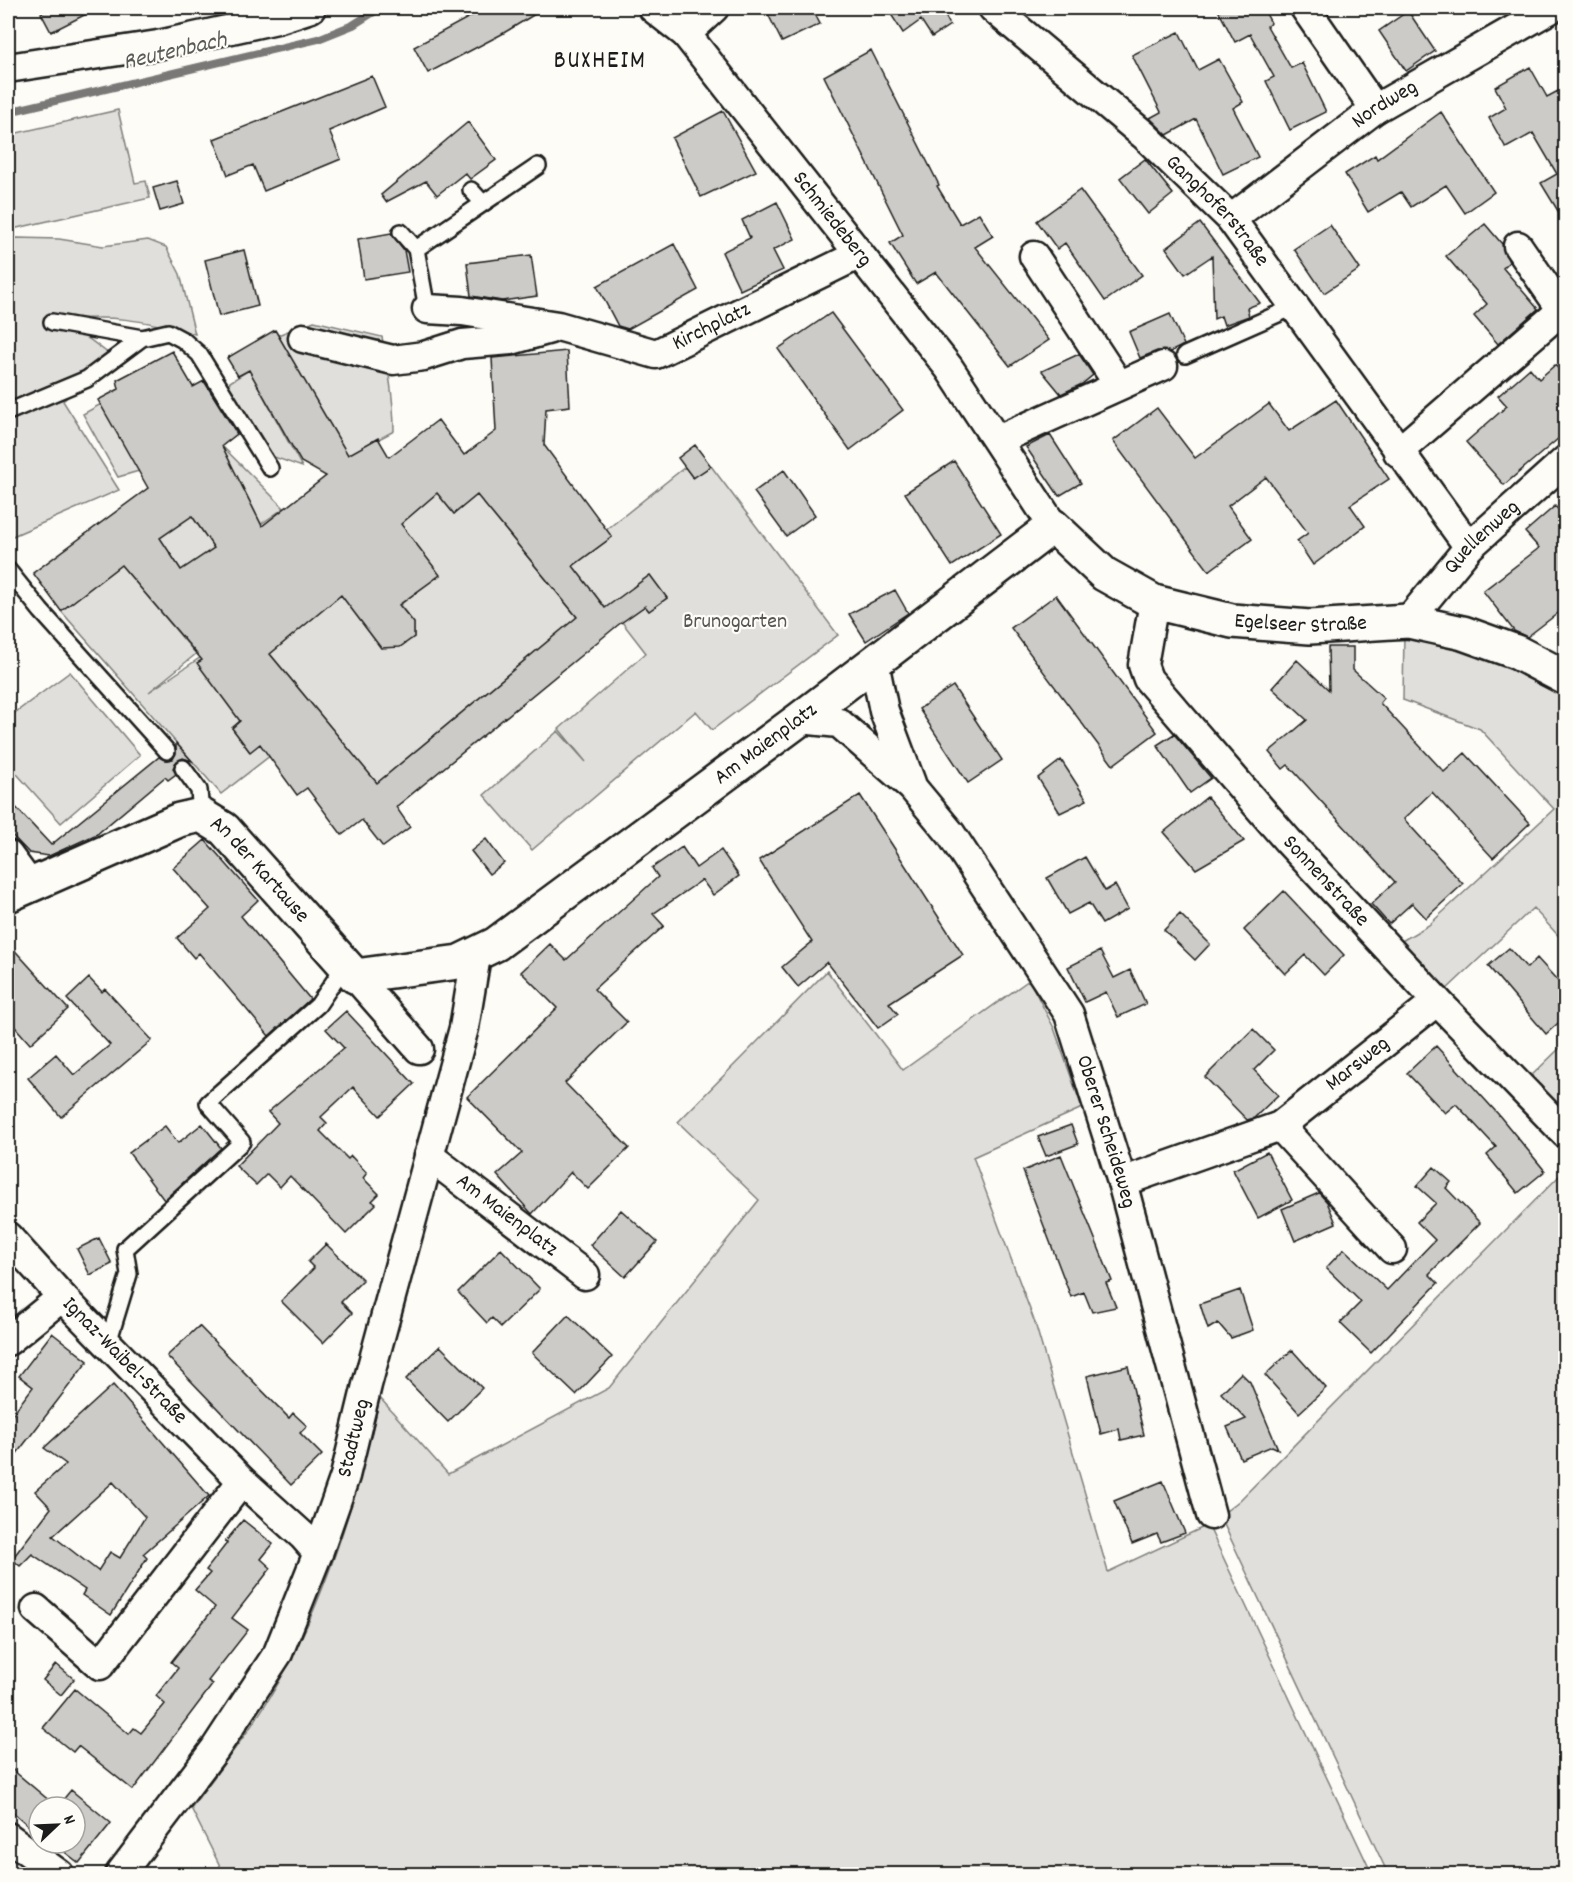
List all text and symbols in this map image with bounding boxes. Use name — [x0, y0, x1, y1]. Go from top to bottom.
water label: Reutenbach — [120, 23, 231, 80]
district label: BUXHEIM — [554, 43, 646, 80]
street label: Nordweg — [1345, 72, 1424, 137]
street label: Ganghoferstraße — [1158, 148, 1277, 274]
street label: Schmiedeberg — [784, 165, 880, 274]
street label: Kirchplatz — [667, 294, 756, 359]
street label: Quellenweg — [1437, 493, 1527, 581]
street label: Egelseer Straße — [1233, 606, 1368, 642]
park label: Brunogarten — [683, 607, 787, 638]
street label: Am Maienplatz — [708, 695, 825, 793]
street label: An der Kartause — [204, 808, 317, 930]
street label: Sonnenstraße — [1275, 828, 1376, 934]
street label: Marsweg — [1319, 1029, 1396, 1099]
street label: Oberer Scheideweg — [1067, 1051, 1144, 1212]
street label: Am Maienplatz — [449, 1166, 565, 1265]
street label: Ignaz-Waibel-Straße — [54, 1290, 194, 1432]
street label: Stadtweg — [330, 1396, 379, 1481]
north arrow — [27, 1795, 87, 1855]
text: N — [56, 1812, 81, 1828]

